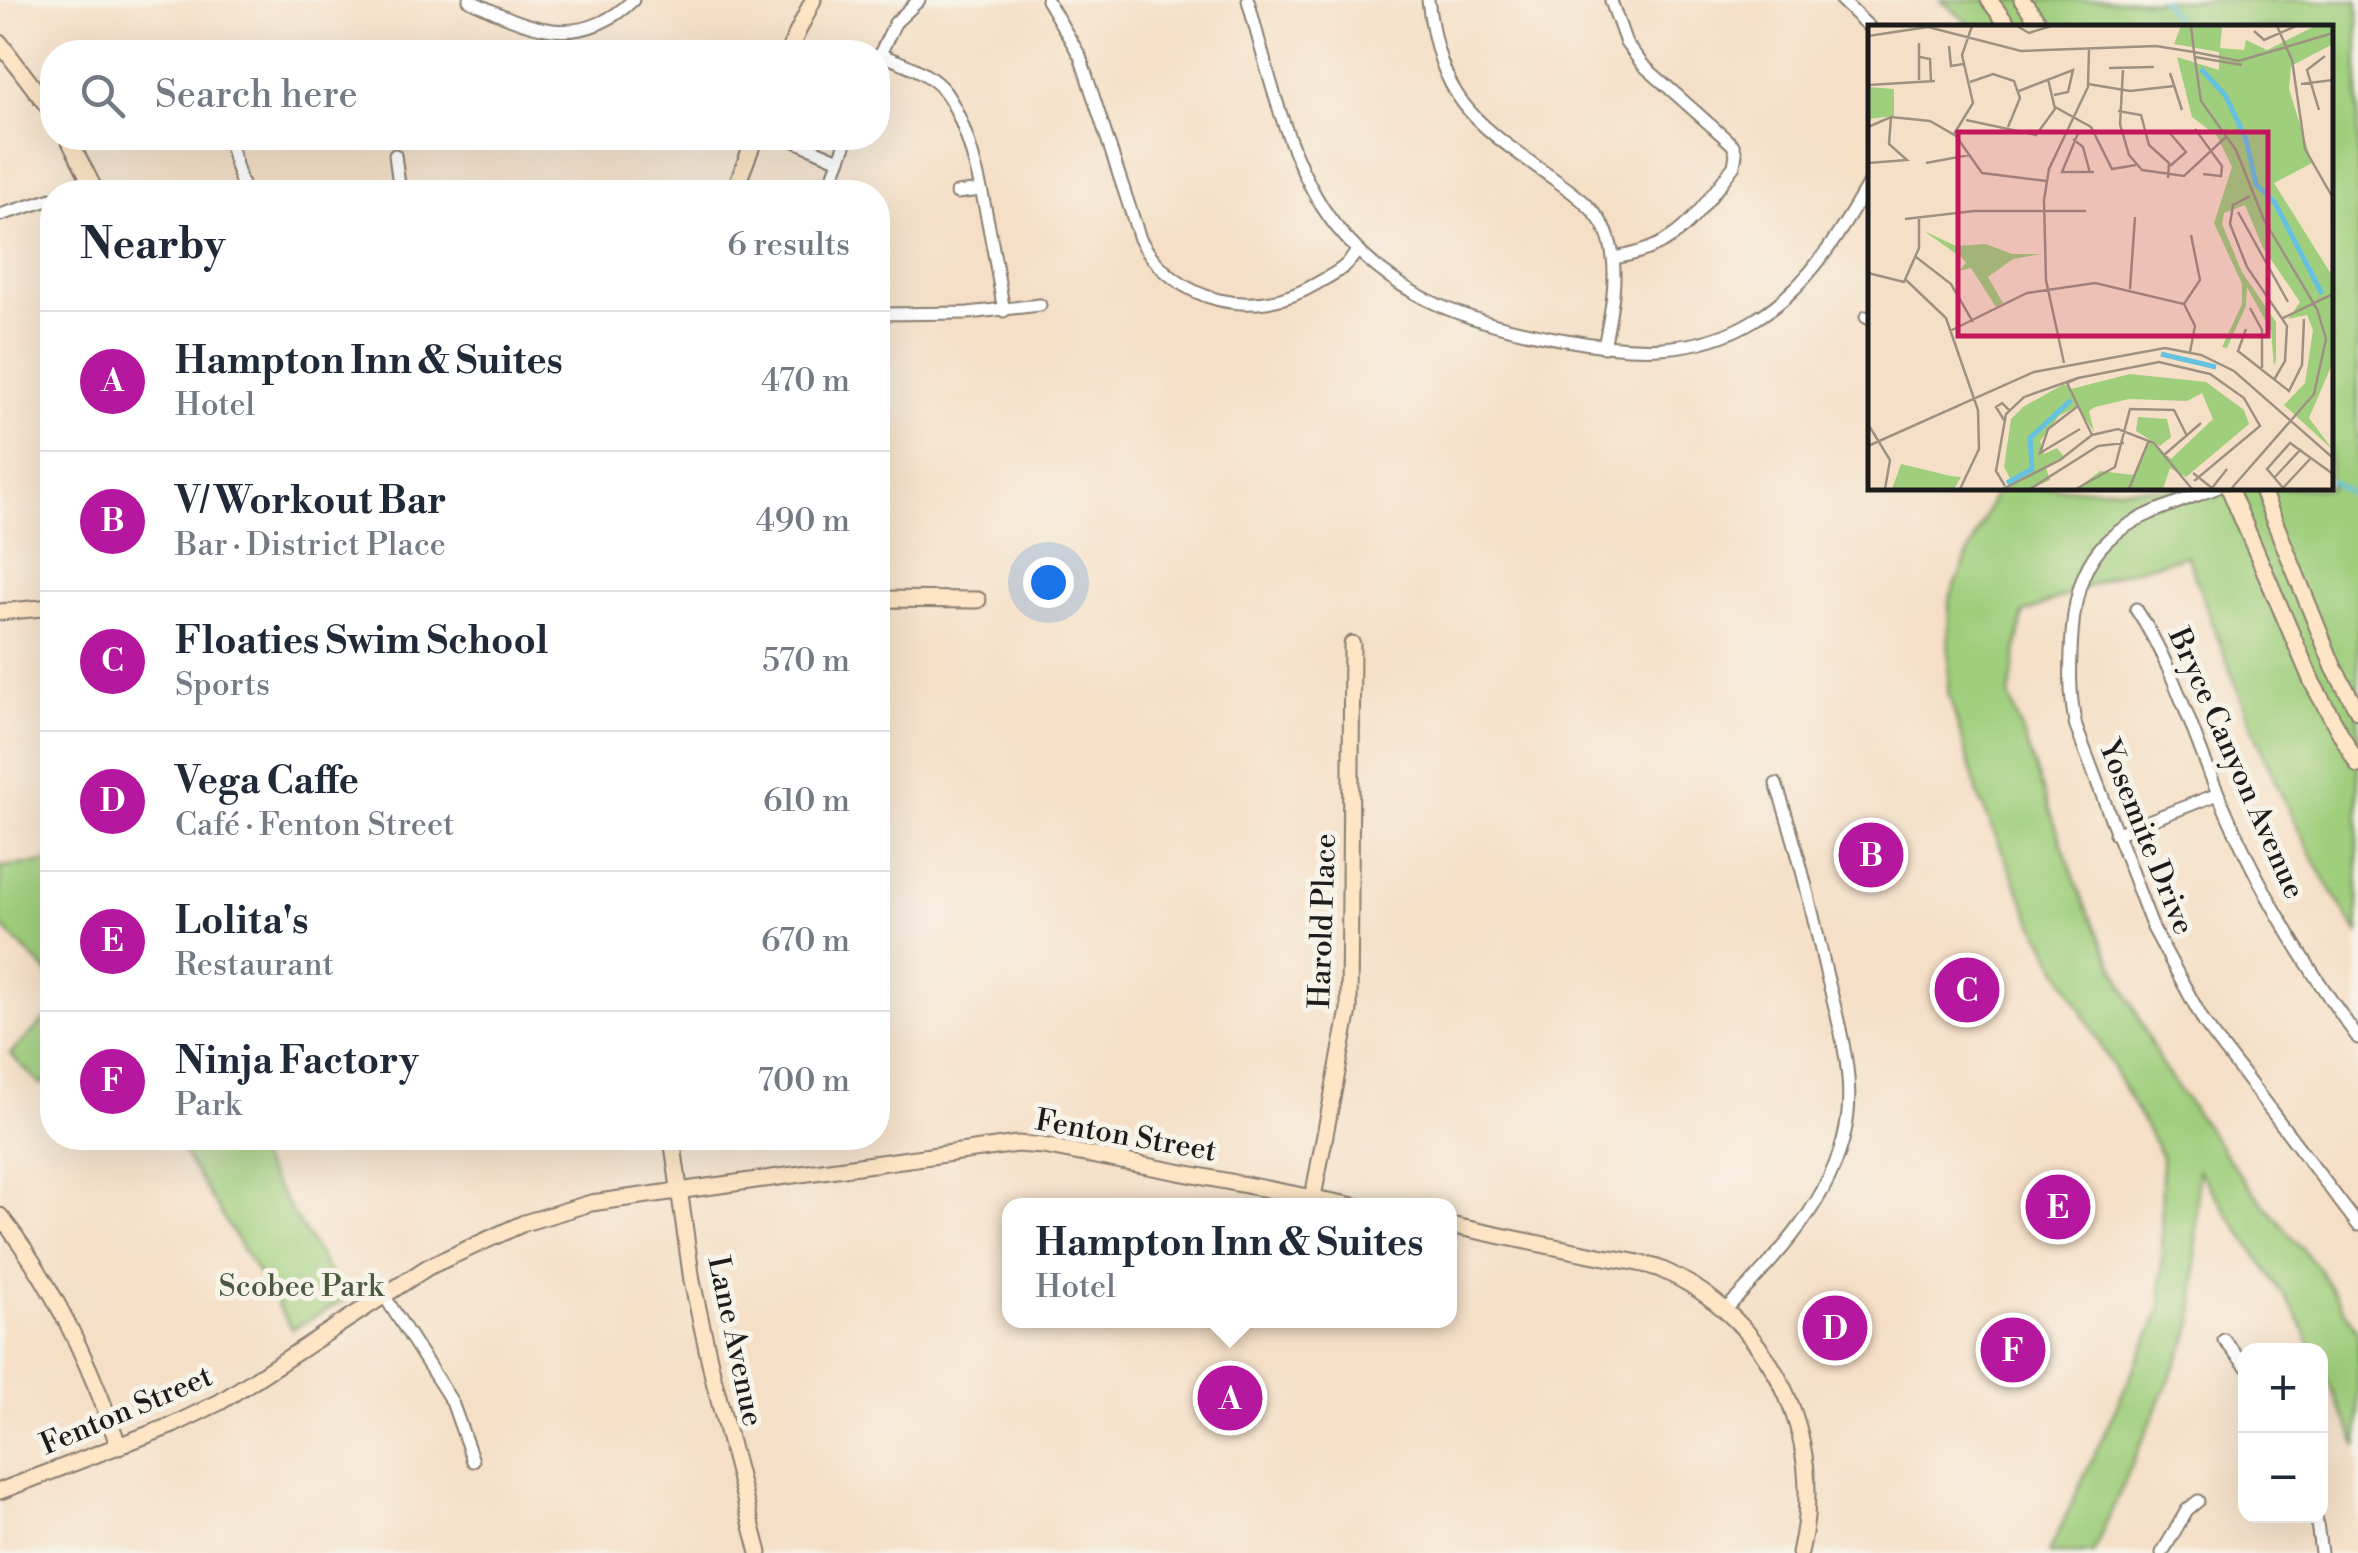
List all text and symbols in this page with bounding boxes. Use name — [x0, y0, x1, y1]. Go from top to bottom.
inset map — [1868, 25, 2333, 490]
search box — [40, 40, 890, 150]
icon: search — [75, 68, 130, 123]
text: Search here — [155, 72, 358, 119]
text: Nearby — [80, 219, 225, 272]
text: 6 results — [727, 225, 850, 265]
text: Hampton Inn & Suites — [175, 338, 563, 385]
text: A — [101, 361, 124, 401]
text: 470 m — [761, 361, 850, 401]
text: Hotel — [175, 385, 255, 425]
text: V/ Workout Bar — [175, 478, 447, 525]
text: B — [100, 501, 125, 541]
text: 490 m — [756, 501, 850, 541]
text: Bar · District Place — [175, 525, 446, 565]
your location — [1023, 557, 1074, 608]
text: Floaties Swim School — [175, 618, 548, 665]
street label: Bryce Canyon Avenue — [2159, 621, 2313, 905]
text: C — [101, 641, 124, 681]
text: 570 m — [762, 641, 850, 681]
text: Sports — [175, 665, 270, 705]
street label: Yosemite Drive — [2089, 733, 2202, 940]
text: Vega Caffe — [175, 758, 359, 805]
text: D — [100, 781, 125, 821]
text: 610 m — [763, 781, 850, 821]
text: Café · Fenton Street — [175, 805, 454, 845]
pin: B — [1838, 818, 1904, 892]
street label: Harold Place — [1301, 833, 1345, 1009]
text: Lolita's — [175, 898, 309, 945]
text: E — [101, 921, 124, 961]
text: 670 m — [761, 921, 850, 961]
text: Restaurant — [175, 945, 334, 985]
pin: C — [1934, 952, 2000, 1028]
text: Ninja Factory — [175, 1038, 419, 1085]
text: F — [101, 1061, 124, 1101]
text: 700 m — [758, 1061, 850, 1101]
text: Park — [175, 1085, 242, 1125]
street label: Fenton Street — [1032, 1101, 1220, 1171]
pin: E — [2026, 1170, 2090, 1244]
popup — [1002, 1198, 1457, 1328]
text: Hampton Inn & Suites — [1036, 1220, 1423, 1267]
street label: Lane Avenue — [698, 1253, 772, 1430]
text: Hotel — [1036, 1267, 1116, 1307]
park label: Scobee Park — [218, 1268, 385, 1306]
pin: D — [1802, 1290, 1868, 1366]
pin: F — [1980, 1312, 2046, 1388]
map controls — [2238, 1343, 2328, 1523]
button: + — [2238, 1343, 2328, 1433]
street label: Fenton Street — [35, 1357, 219, 1464]
pin: A — [1198, 1360, 1262, 1436]
button: − — [2238, 1433, 2328, 1523]

